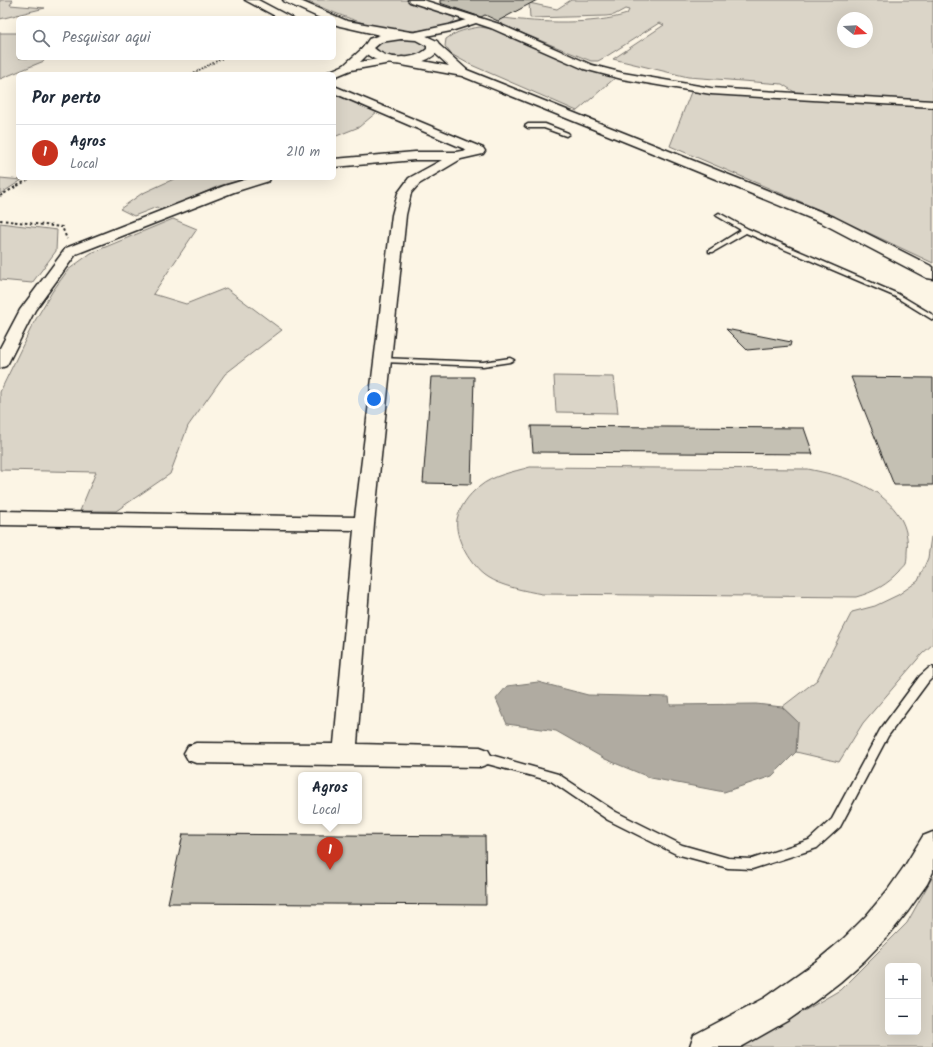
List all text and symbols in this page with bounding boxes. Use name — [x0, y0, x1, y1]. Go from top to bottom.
north arrow — [837, 12, 873, 48]
search box — [16, 16, 336, 60]
text: Pesquisar aqui — [62, 26, 151, 50]
icon: search — [30, 27, 52, 49]
text: Por perto — [32, 85, 101, 112]
text: Agros — [70, 130, 106, 154]
text: 1 — [43, 142, 47, 163]
text: 210 m — [286, 142, 320, 163]
text: Local — [70, 154, 98, 175]
your location — [364, 389, 384, 409]
popup — [298, 772, 362, 824]
text: Agros — [312, 776, 348, 800]
text: Local — [312, 800, 340, 821]
pin: 1 — [317, 837, 343, 870]
map controls — [885, 963, 921, 1035]
button: + — [885, 963, 921, 999]
button: − — [885, 999, 921, 1035]

